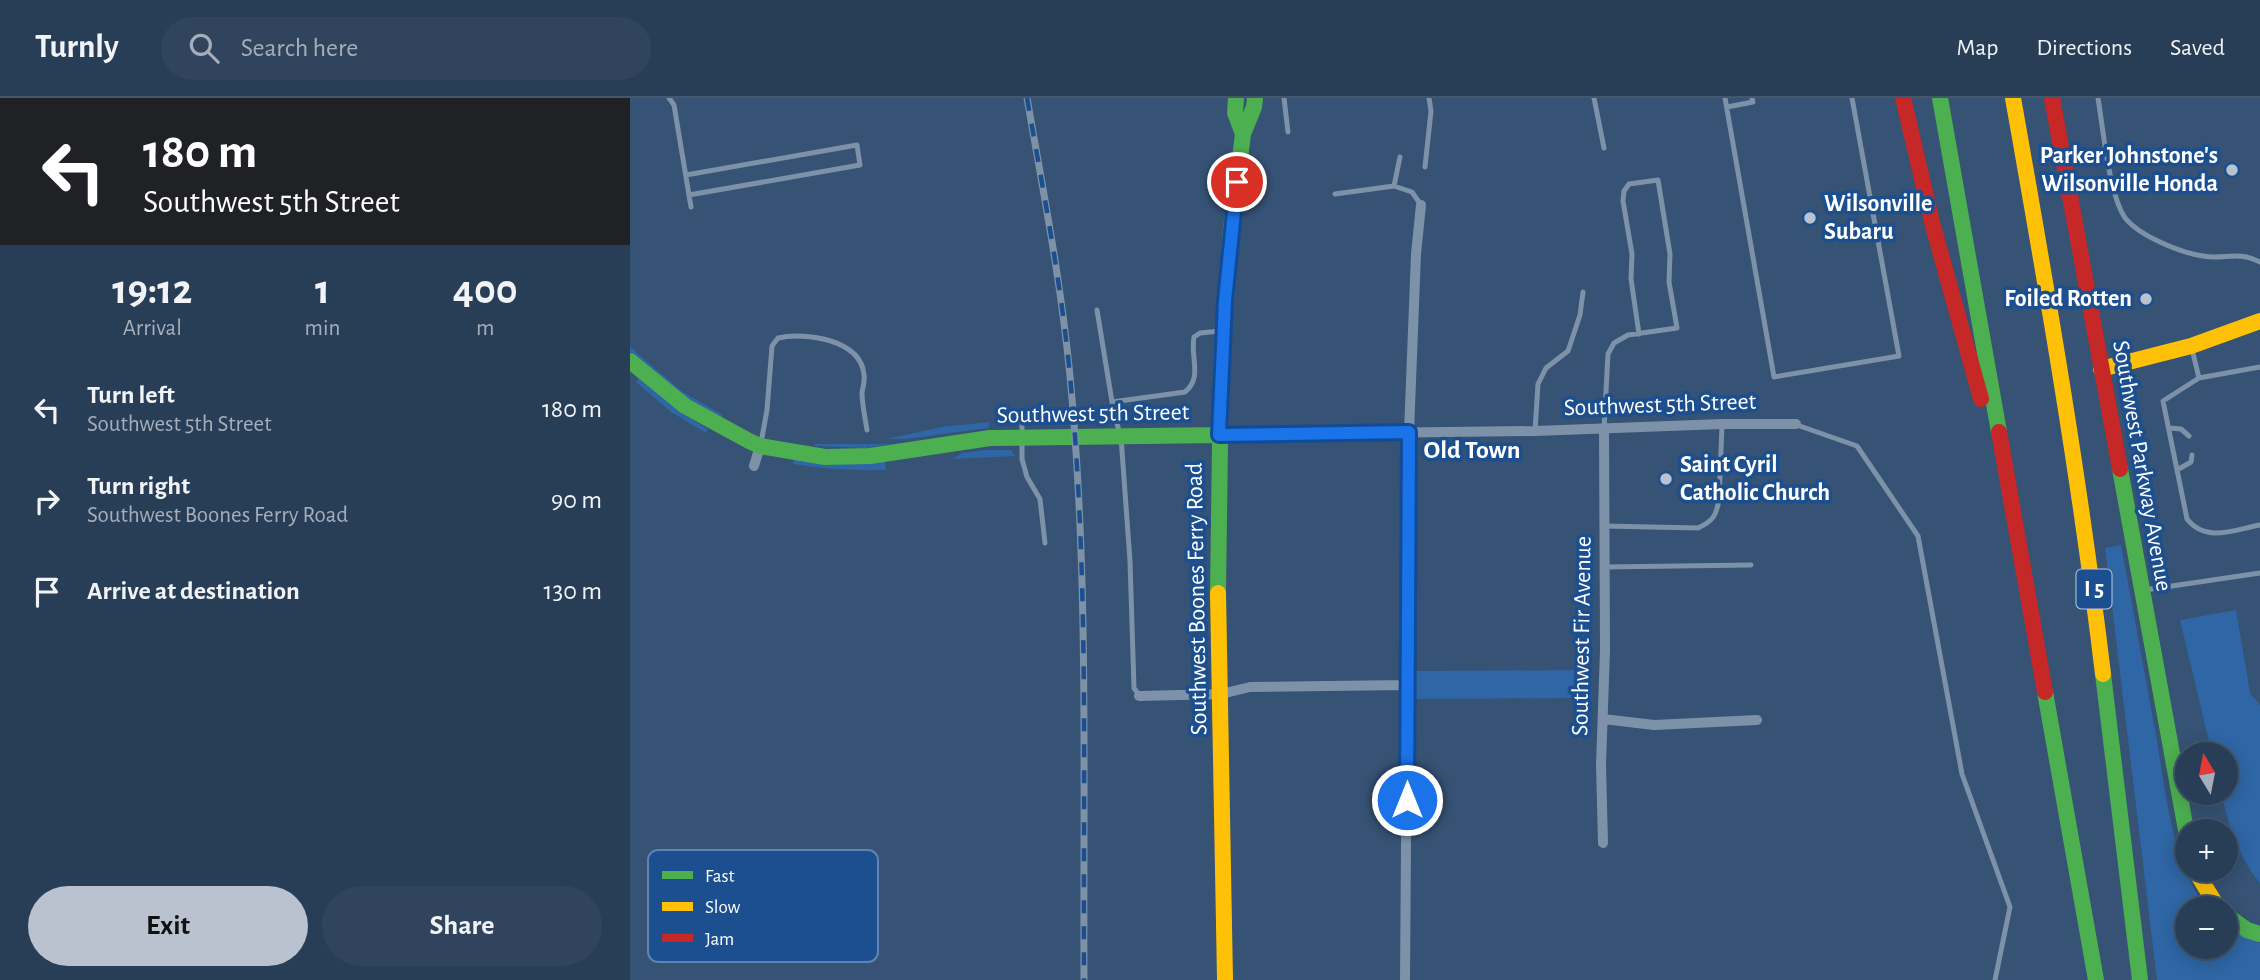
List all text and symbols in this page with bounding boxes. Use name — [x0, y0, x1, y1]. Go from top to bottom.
search box — [161, 17, 651, 80]
icon: search — [185, 29, 223, 67]
text: Turnly — [35, 31, 119, 64]
text: Search here — [241, 35, 358, 61]
text: Map — [1956, 36, 1998, 60]
text: Directions — [2036, 36, 2132, 60]
text: Saved — [2170, 36, 2225, 60]
icon: left — [28, 126, 119, 217]
text: 180 m — [143, 128, 257, 177]
place label: Parker Johnstone's Wilsonville Honda — [2040, 144, 2218, 196]
pin — [1207, 152, 1267, 212]
marker: Parker Johnstone's Wilsonville Honda — [2224, 162, 2240, 178]
icon: arrive — [1218, 163, 1256, 201]
text: Southwest 5th Street — [143, 186, 400, 218]
place label: Wilsonville Subaru — [1824, 192, 1932, 244]
marker: Wilsonville Subaru — [1802, 210, 1818, 226]
text: 19:12 — [112, 269, 192, 311]
text: 1 — [315, 269, 330, 311]
text: 400 — [453, 269, 518, 311]
place label: Foiled Rotten — [2004, 287, 2132, 311]
marker: Foiled Rotten — [2138, 291, 2154, 307]
text: Arrival — [123, 317, 182, 340]
text: min — [305, 317, 340, 340]
text: m — [476, 317, 494, 340]
street label: Southwest Parkway Avenue — [2108, 339, 2176, 593]
text: Turn left — [87, 382, 175, 408]
street label: Southwest 5th Street — [1563, 390, 1757, 420]
icon: left — [28, 391, 66, 429]
text: 180 m — [542, 396, 602, 422]
street label: Southwest 5th Street — [997, 400, 1190, 428]
text: Southwest 5th Street — [87, 413, 272, 436]
district label: Old Town — [1423, 437, 1521, 463]
place label: Saint Cyril Catholic Church — [1680, 453, 1830, 505]
street label: Southwest Boones Ferry Road — [1183, 463, 1211, 735]
marker: Saint Cyril Catholic Church — [1658, 471, 1674, 487]
text: Turn right — [87, 473, 190, 499]
icon: right — [28, 482, 66, 520]
text: 90 m — [551, 487, 602, 513]
text: Southwest Boones Ferry Road — [87, 504, 348, 527]
street label: Southwest Fir Avenue — [1568, 536, 1596, 736]
road number: I 5 — [2076, 569, 2112, 608]
icon: arrive — [28, 573, 66, 611]
text: Arrive at destination — [87, 578, 300, 604]
text: 130 m — [544, 578, 602, 604]
north arrow — [2175, 742, 2238, 805]
map controls — [2175, 742, 2238, 959]
position arrow — [1370, 763, 1444, 837]
button: + — [2175, 819, 2238, 882]
legend — [648, 850, 878, 962]
text: Fast — [705, 867, 735, 886]
button: Exit — [28, 886, 308, 966]
button: Share — [322, 886, 602, 966]
button: − — [2175, 896, 2238, 959]
text: Slow — [705, 898, 741, 917]
text: Jam — [705, 930, 734, 949]

